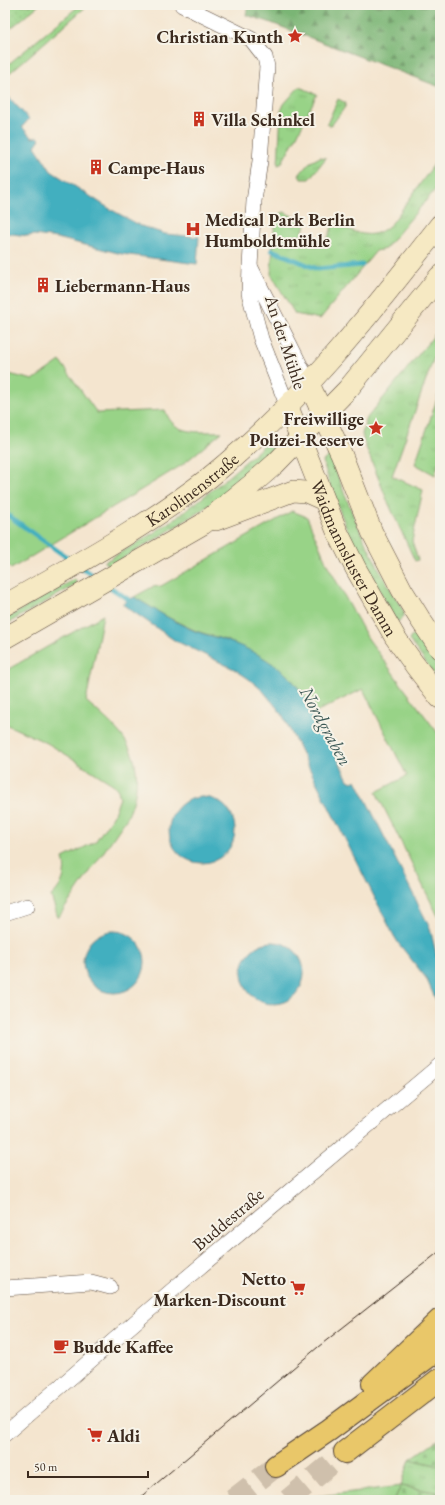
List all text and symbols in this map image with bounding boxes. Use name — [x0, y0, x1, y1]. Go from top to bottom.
place label: Christian Kunth — [157, 25, 283, 48]
place icon: Christian Kunth — [286, 27, 304, 45]
place label: Villa Schinkel — [211, 108, 315, 131]
building icon: Villa Schinkel — [190, 110, 208, 128]
place label: Campe-Haus — [108, 156, 205, 179]
building icon: Campe-Haus — [87, 158, 105, 176]
place label: Medical Park Berlin Humboldtmühle — [205, 208, 355, 252]
hospital icon: Medical Park Berlin Humboldtmühle — [184, 220, 202, 238]
place label: Liebermann-Haus — [55, 274, 190, 297]
building icon: Liebermann-Haus — [34, 276, 52, 294]
street label: An der Mühle — [260, 291, 312, 392]
place label: Freiwillige Polizei-Reserve — [249, 407, 364, 451]
place icon: Freiwillige Polizei-Reserve — [367, 419, 385, 437]
street label: Karolinenstraße — [141, 447, 243, 531]
street label: Waidmannsluster Damm — [306, 476, 403, 640]
water label: Nordgraben — [293, 681, 358, 770]
street label: Buddestraße — [188, 1183, 268, 1255]
place label: Netto Marken-Discount — [153, 1267, 286, 1311]
supermarket icon: Netto Marken-Discount — [289, 1279, 307, 1297]
place label: Budde Kaffee — [73, 1335, 174, 1358]
cafe icon: Budde Kaffee — [52, 1337, 70, 1355]
place label: Aldi — [106, 1424, 141, 1447]
supermarket icon: Aldi — [86, 1426, 104, 1444]
scale bar — [28, 1453, 148, 1479]
text: 50 m — [34, 1459, 58, 1475]

